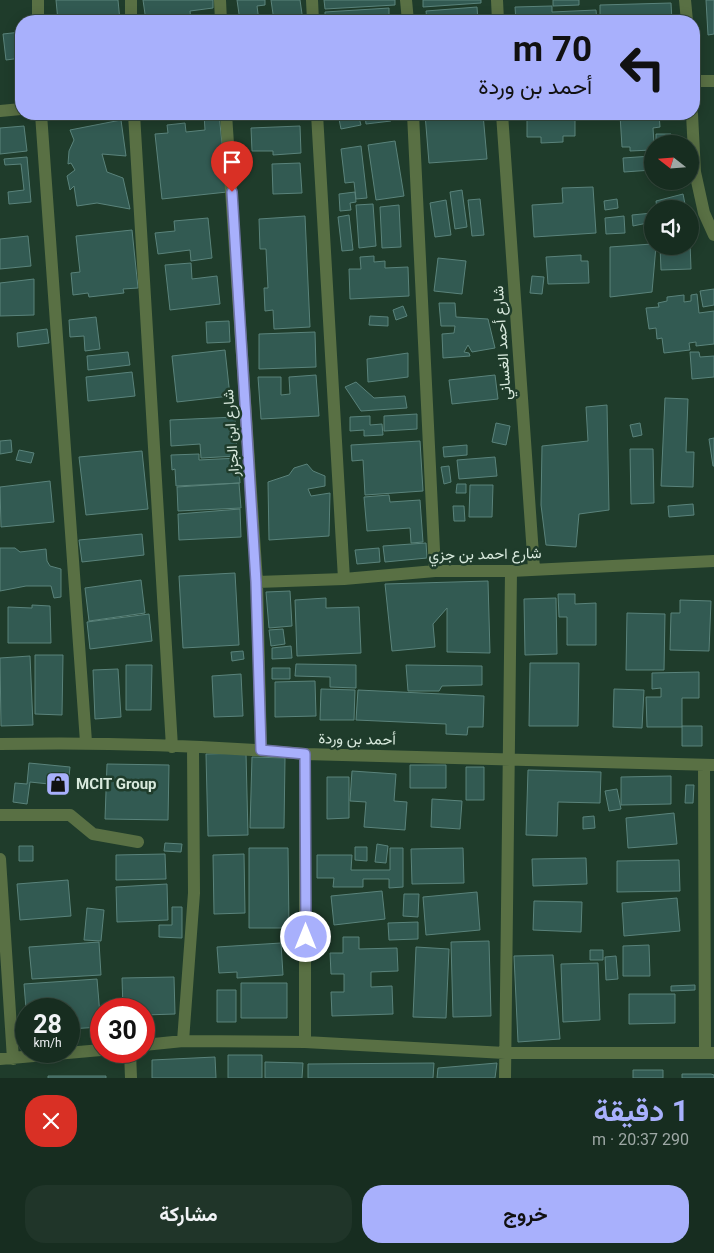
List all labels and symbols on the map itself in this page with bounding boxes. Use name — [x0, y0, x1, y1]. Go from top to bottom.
north arrow — [644, 135, 699, 190]
pin — [211, 141, 253, 192]
street label: شارع أحمد الغساني — [489, 285, 519, 401]
street label: شارع ابن الجزار — [219, 388, 245, 478]
street label: شارع احمد بن جزي — [428, 544, 542, 568]
street label: أحمد بن وردة — [318, 729, 396, 750]
shop icon: MCIT Group — [45, 771, 71, 797]
place label: MCIT Group — [76, 775, 157, 793]
position arrow — [279, 910, 331, 962]
speed limit sign: 30 — [90, 998, 155, 1063]

